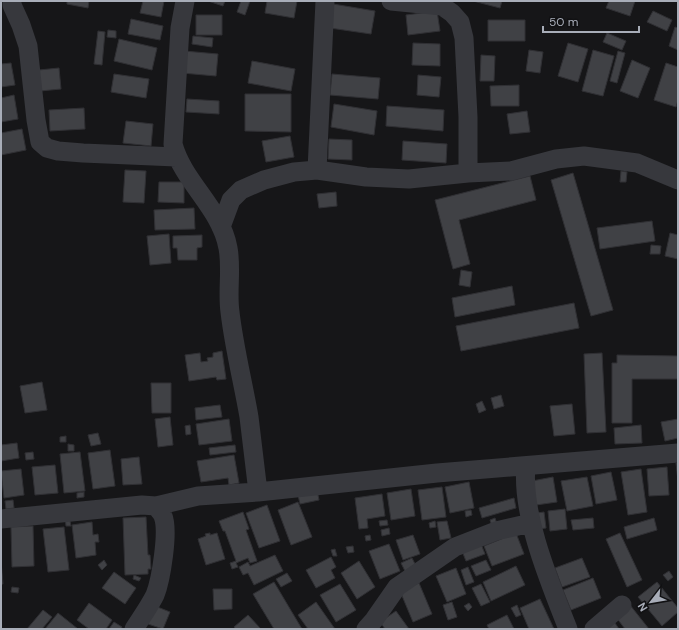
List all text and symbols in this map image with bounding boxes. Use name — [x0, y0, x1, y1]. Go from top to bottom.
scale bar — [543, 8, 639, 34]
text: 50 m — [549, 14, 578, 30]
north arrow — [631, 582, 671, 622]
text: N — [634, 600, 650, 614]

